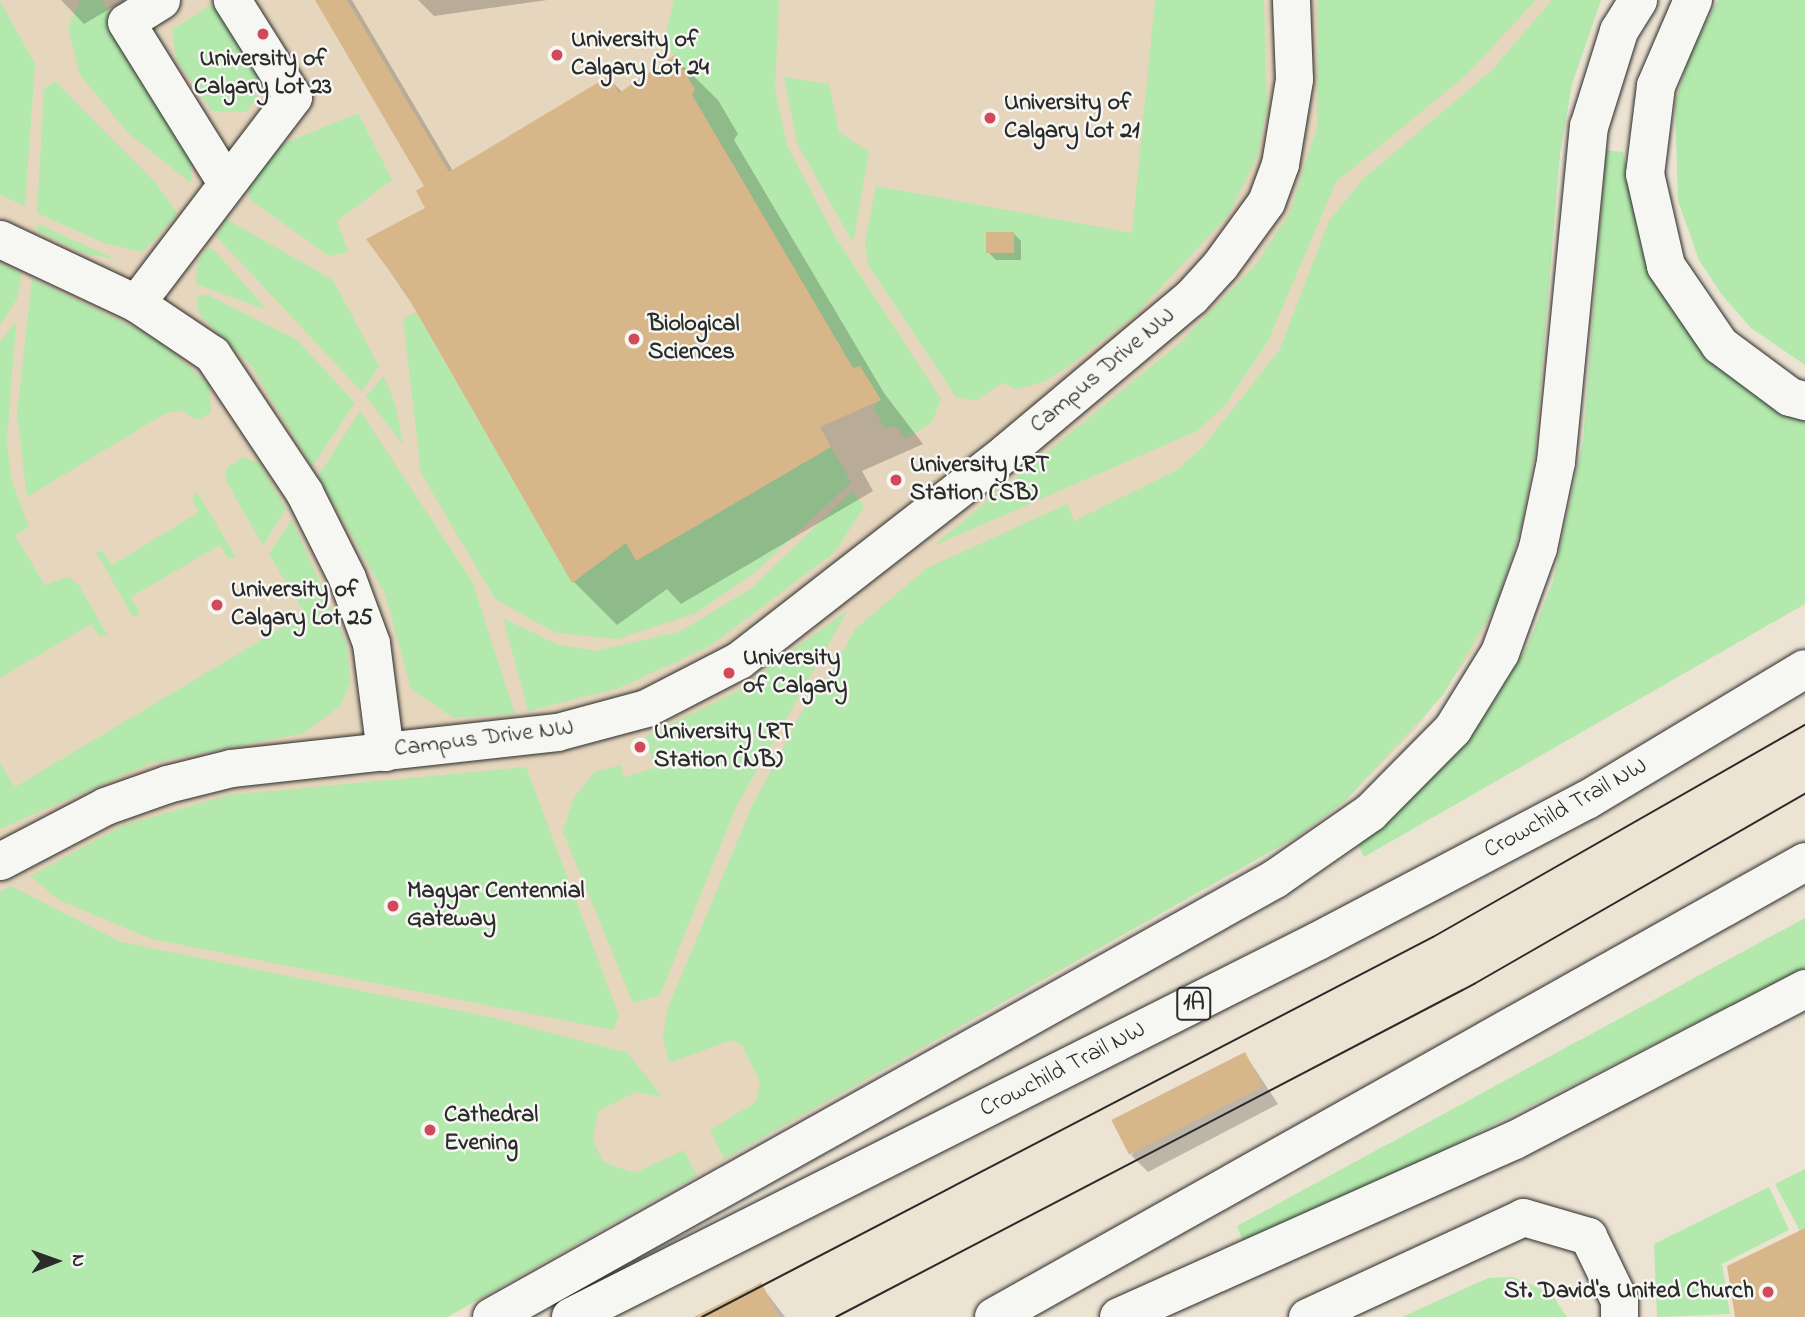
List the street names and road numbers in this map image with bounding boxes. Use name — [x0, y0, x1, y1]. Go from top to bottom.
street label: Campus Drive NW — [1025, 302, 1181, 440]
street label: Campus Drive NW — [393, 714, 575, 764]
street label: Crowchild Trail NW — [1480, 752, 1652, 866]
road number: 1A — [1175, 984, 1213, 1023]
street label: Crowchild Trail NW — [975, 1016, 1151, 1124]

